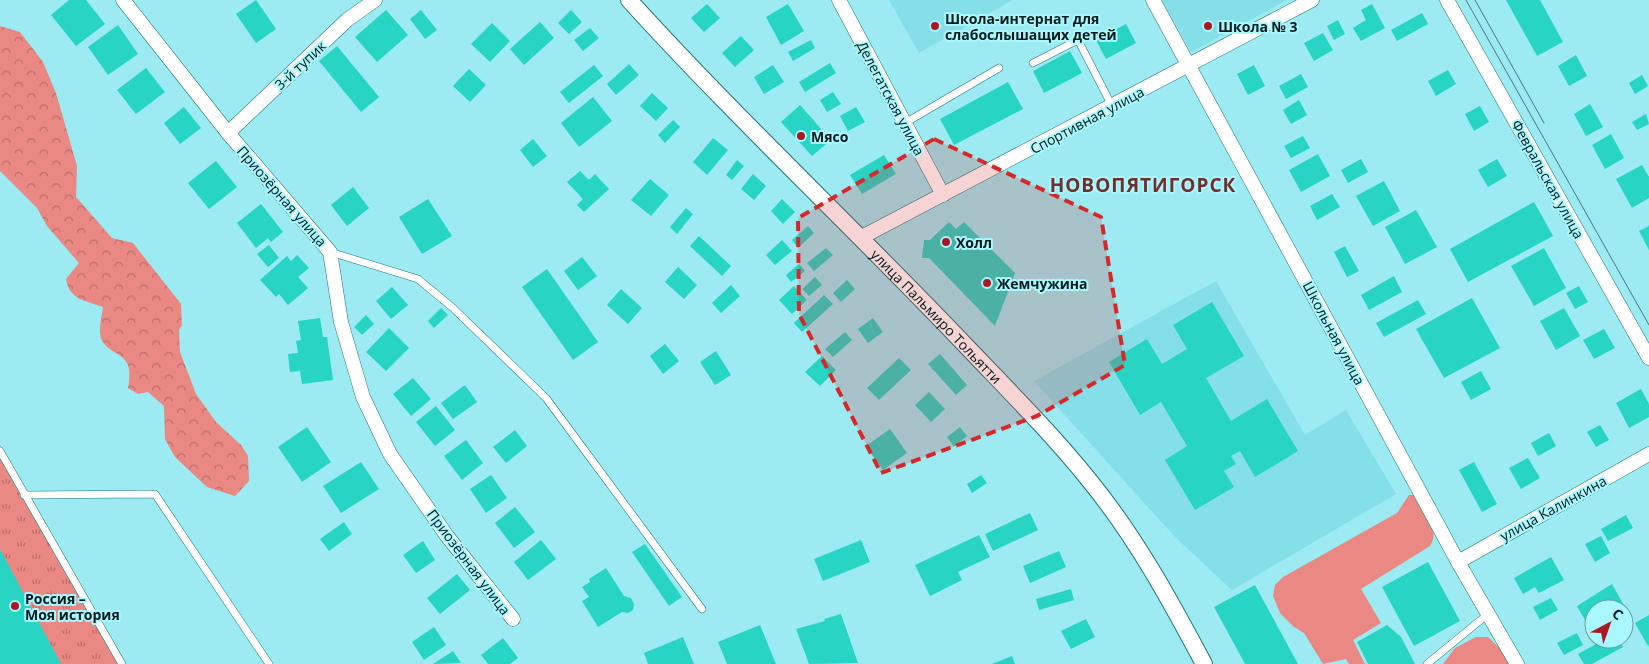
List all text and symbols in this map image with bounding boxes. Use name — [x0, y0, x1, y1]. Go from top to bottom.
place label: Школа-интернат для слабослышащих детей — [945, 9, 1117, 44]
place label: Школа № 3 — [1218, 17, 1298, 36]
marker: Школа-интернат для слабослышащих детей — [929, 20, 941, 32]
marker: Школа № 3 — [1202, 20, 1214, 32]
street label: 3-й тупик — [270, 36, 330, 94]
street label: Делегатская улица — [853, 37, 929, 159]
street label: Спортивная улица — [1027, 82, 1147, 158]
street label: Февральская улица — [1507, 116, 1589, 242]
place label: Мясо — [811, 127, 849, 146]
marker: Мясо — [795, 130, 807, 142]
street label: Приозёрная улица — [233, 142, 331, 250]
district label: НОВОПЯТИГОРСК — [1050, 172, 1236, 198]
place label: Холл — [956, 233, 992, 252]
marker: Холл — [940, 236, 952, 248]
street label: улица Пальмиро Тольятти — [867, 245, 1006, 387]
place label: Жемчужина — [997, 274, 1087, 293]
marker: Жемчужина — [981, 277, 993, 289]
street label: Школьная улица — [1299, 278, 1369, 388]
street label: улица Калинкина — [1496, 471, 1610, 545]
street label: Приозёрная улица — [423, 505, 515, 619]
place label: Россия – Моя история — [25, 589, 120, 624]
north arrow — [1584, 599, 1634, 649]
marker: Россия – Моя история — [9, 600, 21, 612]
text: С — [1608, 604, 1628, 624]

